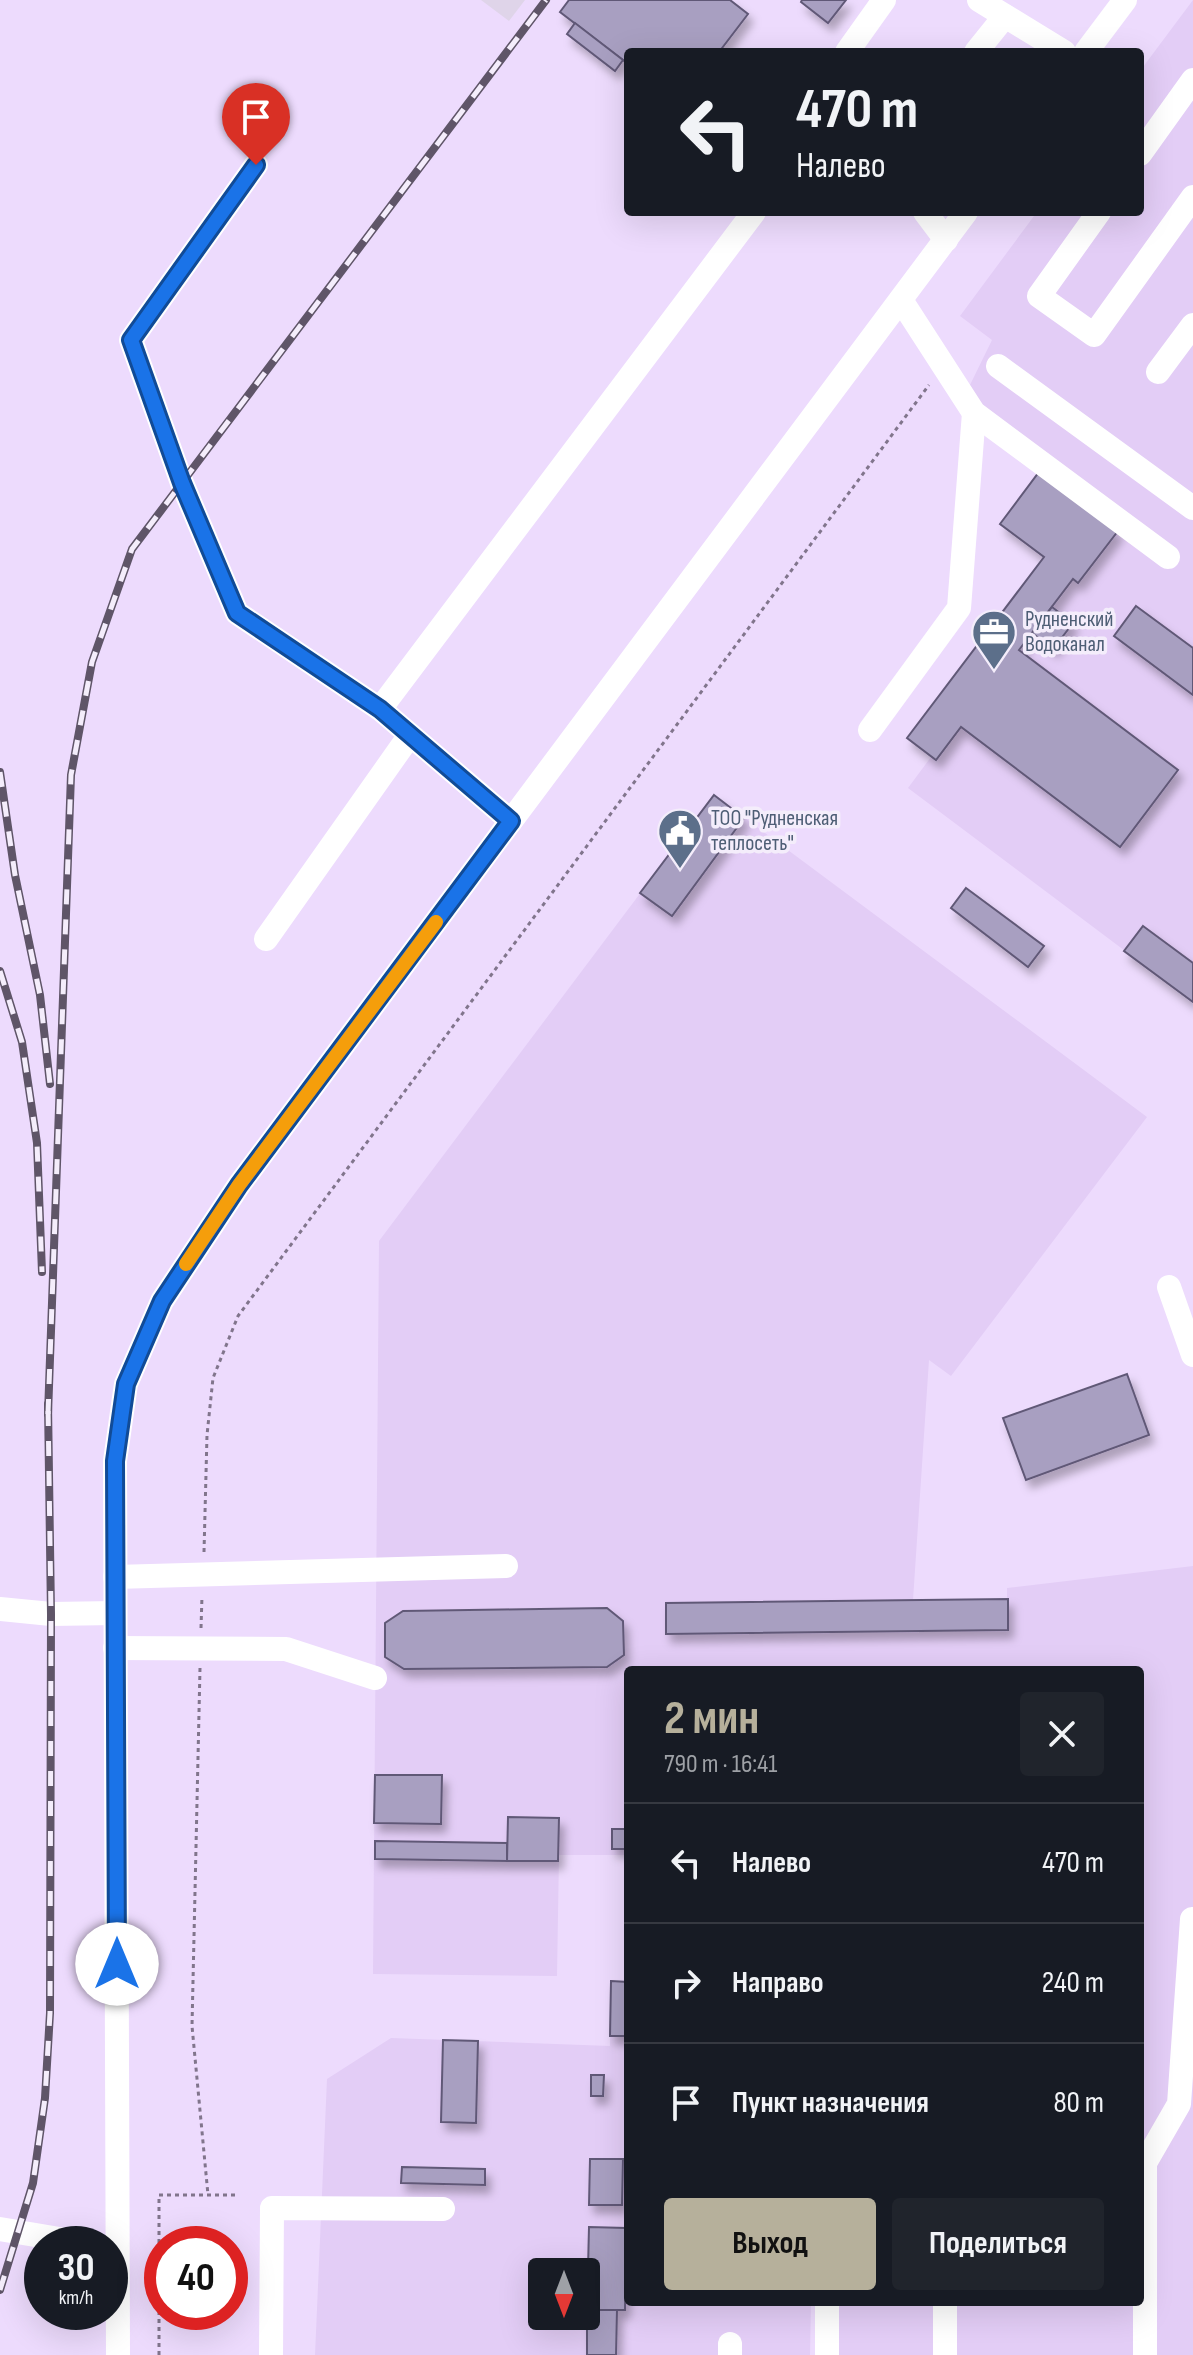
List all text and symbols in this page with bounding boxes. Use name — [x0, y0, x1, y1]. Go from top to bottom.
text: 470 m — [796, 77, 918, 144]
icon: left — [664, 80, 768, 184]
pin — [222, 83, 290, 165]
icon: arrive — [234, 95, 278, 139]
text: Налево — [796, 145, 886, 188]
place label: Рудненский Водоканал — [1025, 606, 1113, 658]
office icon: Рудненский Водоканал — [970, 608, 1018, 671]
place label: ТОО "Рудненская теплосеть" — [711, 805, 838, 857]
public building icon: ТОО "Рудненская теплосеть" — [656, 807, 704, 870]
text: 2 мин — [664, 1690, 759, 1747]
button: close — [1020, 1692, 1104, 1776]
text: 790 m · 16:41 — [664, 1749, 777, 1780]
icon: left — [664, 1841, 708, 1885]
text: Налево — [732, 1845, 811, 1881]
text: 470 m — [1042, 1845, 1104, 1881]
position arrow — [75, 1922, 159, 2006]
icon: right — [664, 1961, 708, 2005]
text: Направо — [732, 1965, 824, 2001]
text: 240 m — [1042, 1965, 1104, 2001]
icon: arrive — [664, 2081, 708, 2125]
text: Пункт назначения — [732, 2085, 929, 2121]
text: 80 m — [1053, 2085, 1104, 2121]
button: Выход — [664, 2198, 876, 2290]
button: Поделиться — [892, 2198, 1104, 2290]
speed limit sign: 40 — [144, 2226, 248, 2330]
text: 30 — [58, 2244, 94, 2292]
north arrow — [528, 2258, 600, 2330]
map controls — [528, 2258, 600, 2330]
text: km/h — [59, 2286, 93, 2310]

